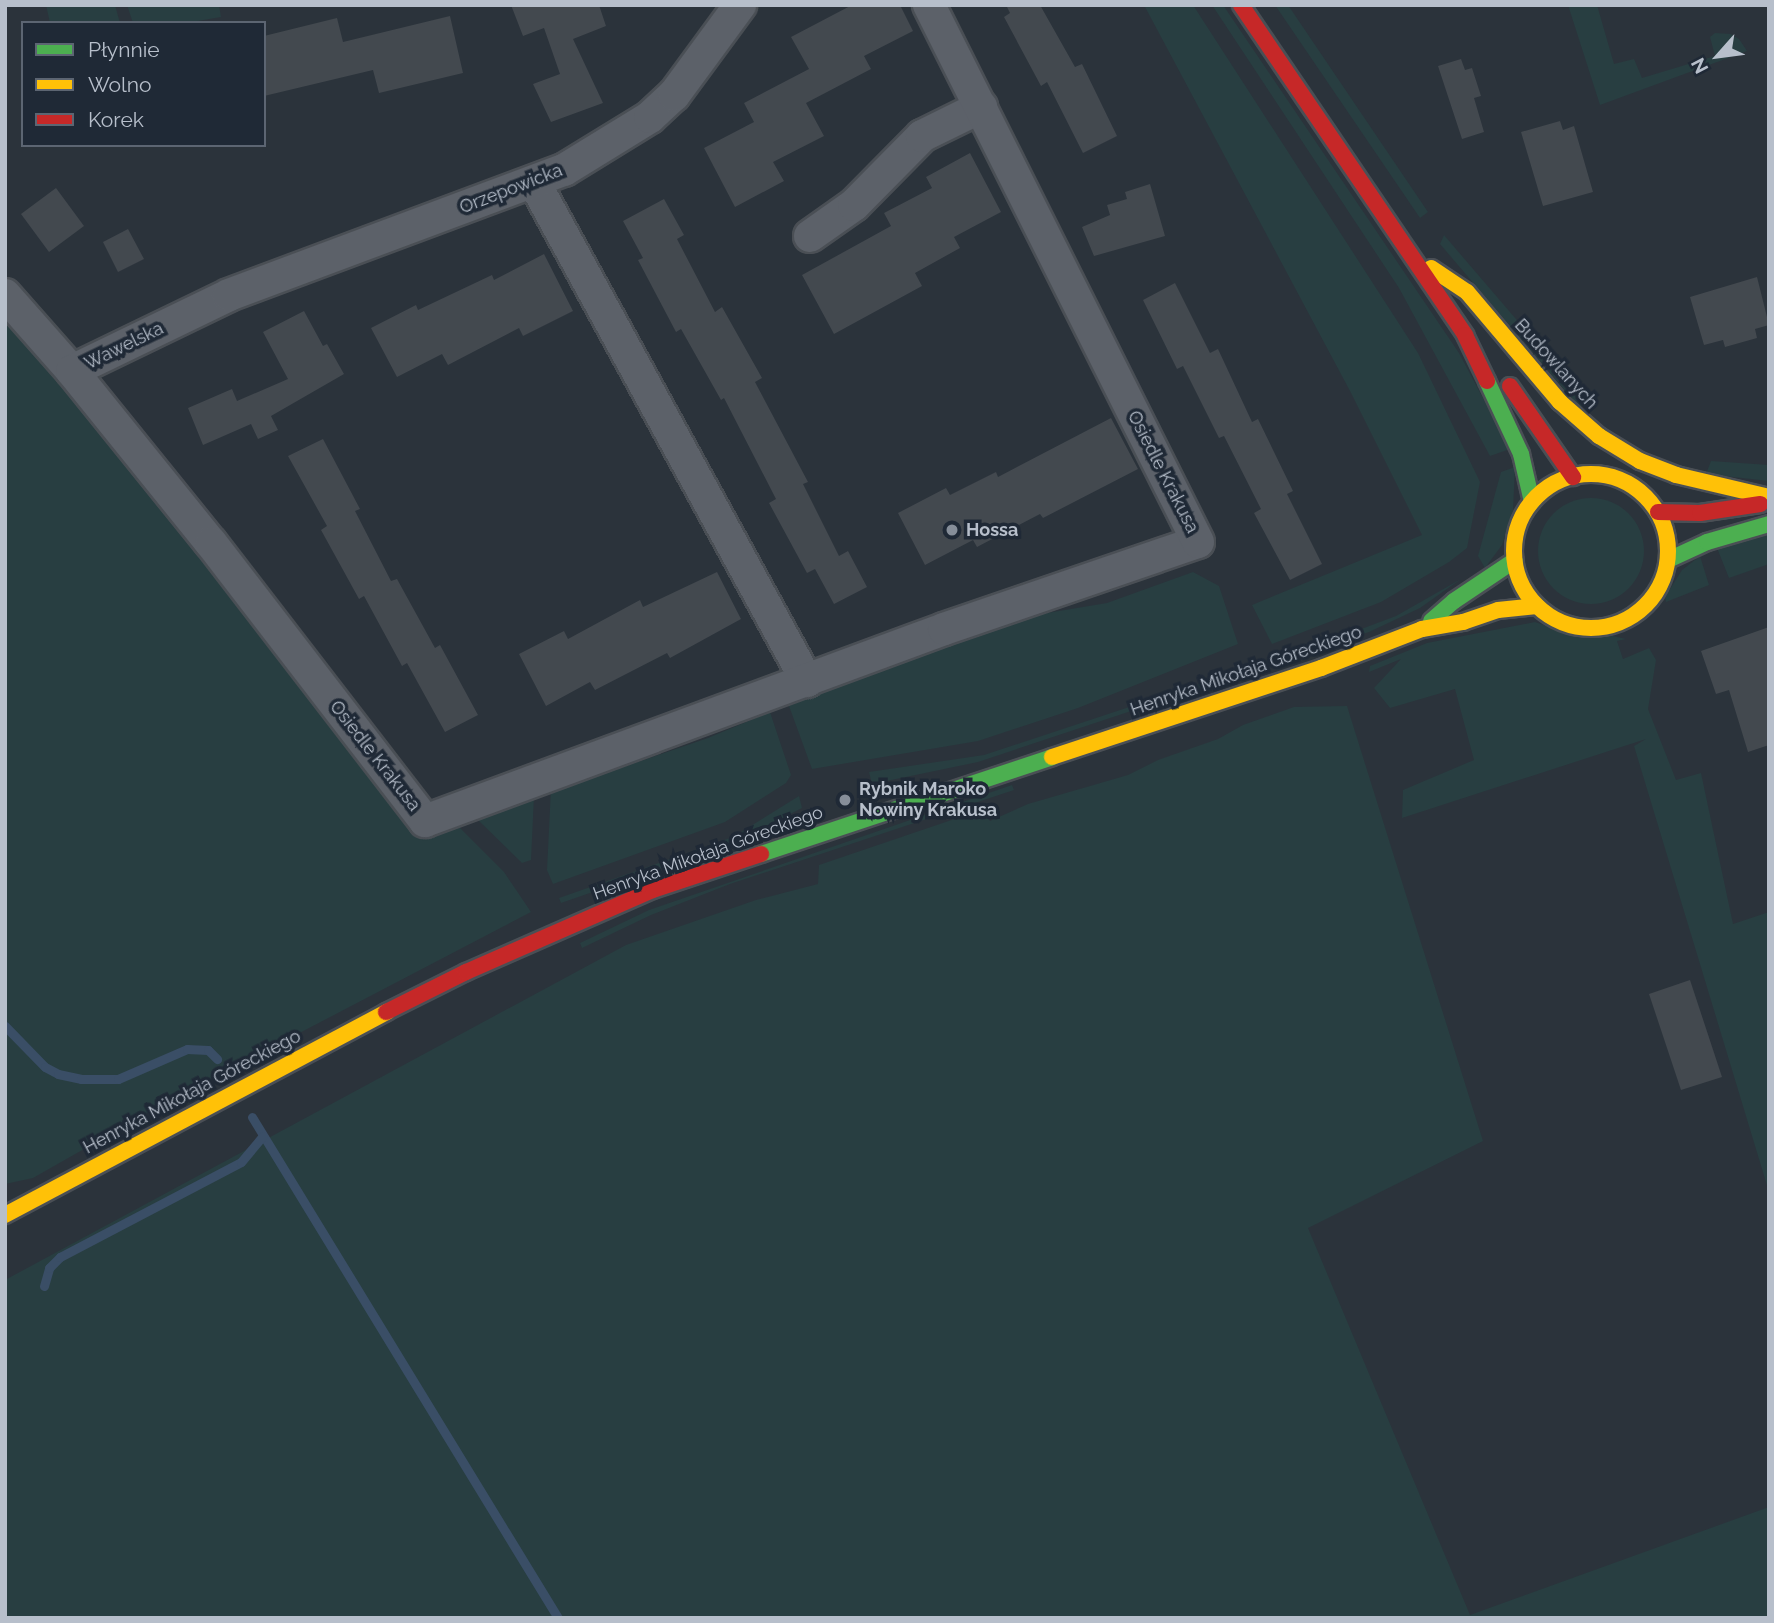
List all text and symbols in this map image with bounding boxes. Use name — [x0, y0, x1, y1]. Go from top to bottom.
legend — [21, 21, 266, 147]
north arrow — [1683, 21, 1753, 91]
text: Płynnie — [88, 37, 160, 62]
text: N — [1686, 54, 1713, 77]
text: Wolno — [88, 72, 152, 97]
text: Korek — [88, 107, 144, 132]
street label: Orzepowicka — [457, 160, 565, 218]
street label: Budowlanych — [1510, 315, 1602, 413]
street label: Wawelska — [81, 318, 167, 374]
street label: Osiedle Krakusa — [1123, 407, 1203, 537]
place label: Hossa — [966, 519, 1018, 541]
marker: Hossa — [944, 522, 960, 538]
street label: Henryka Mikołaja Góreckiego — [1128, 621, 1364, 721]
street label: Osiedle Krakusa — [325, 696, 425, 816]
place label: Rybnik Maroko Nowiny Krakusa — [859, 779, 997, 822]
marker: Rybnik Maroko Nowiny Krakusa — [837, 792, 853, 808]
street label: Henryka Mikołaja Góreckiego — [590, 801, 826, 905]
street label: Henryka Mikołaja Góreckiego — [80, 1025, 304, 1159]

